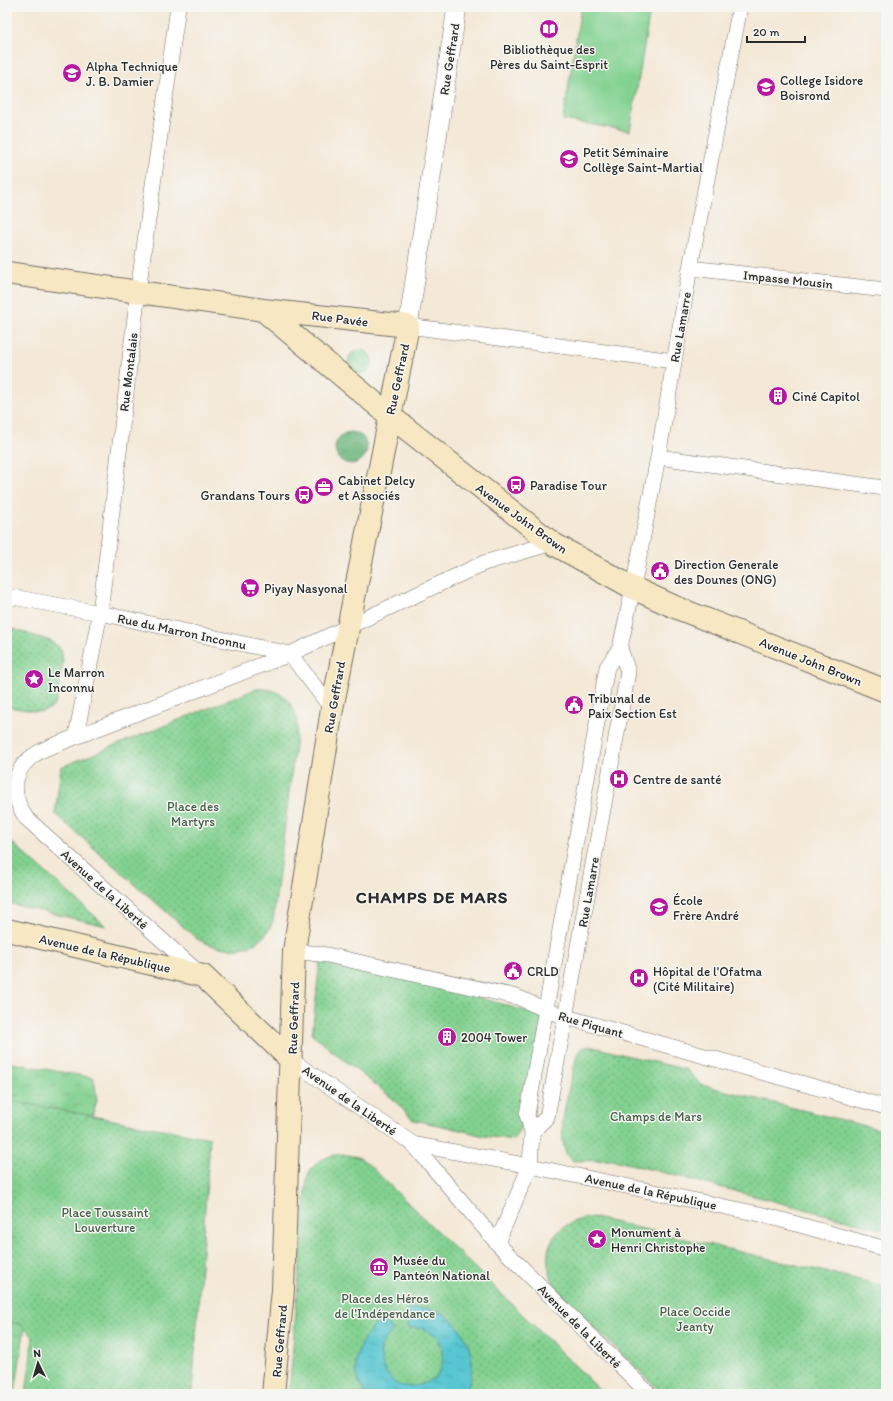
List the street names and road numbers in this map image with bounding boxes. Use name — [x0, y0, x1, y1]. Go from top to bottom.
street label: Rue Geffrard — [436, 22, 463, 96]
street label: Impasse Mousin — [742, 267, 834, 292]
street label: Rue Lamarre — [667, 291, 694, 364]
street label: Rue Pavée — [311, 308, 369, 329]
street label: Rue Montalais — [116, 332, 141, 412]
street label: Rue Geffrard — [383, 342, 412, 416]
street label: Avenue John Brown — [473, 480, 571, 557]
street label: Rue du Marron Inconnu — [116, 610, 248, 652]
street label: Avenue John Brown — [757, 634, 865, 689]
street label: Rue Geffrard — [321, 660, 348, 734]
street label: Avenue de la Liberté — [58, 846, 151, 932]
street label: Rue Lamarre — [575, 856, 602, 929]
street label: Avenue de la République — [38, 931, 172, 976]
street label: Rue Geffrard — [285, 981, 302, 1055]
street label: Rue Piquant — [557, 1008, 625, 1041]
street label: Avenue de la Liberté — [300, 1062, 400, 1139]
street label: Avenue de la République — [584, 1170, 718, 1213]
street label: Avenue de la Liberté — [535, 1282, 624, 1371]
street label: Rue Geffrard — [269, 1304, 290, 1378]

